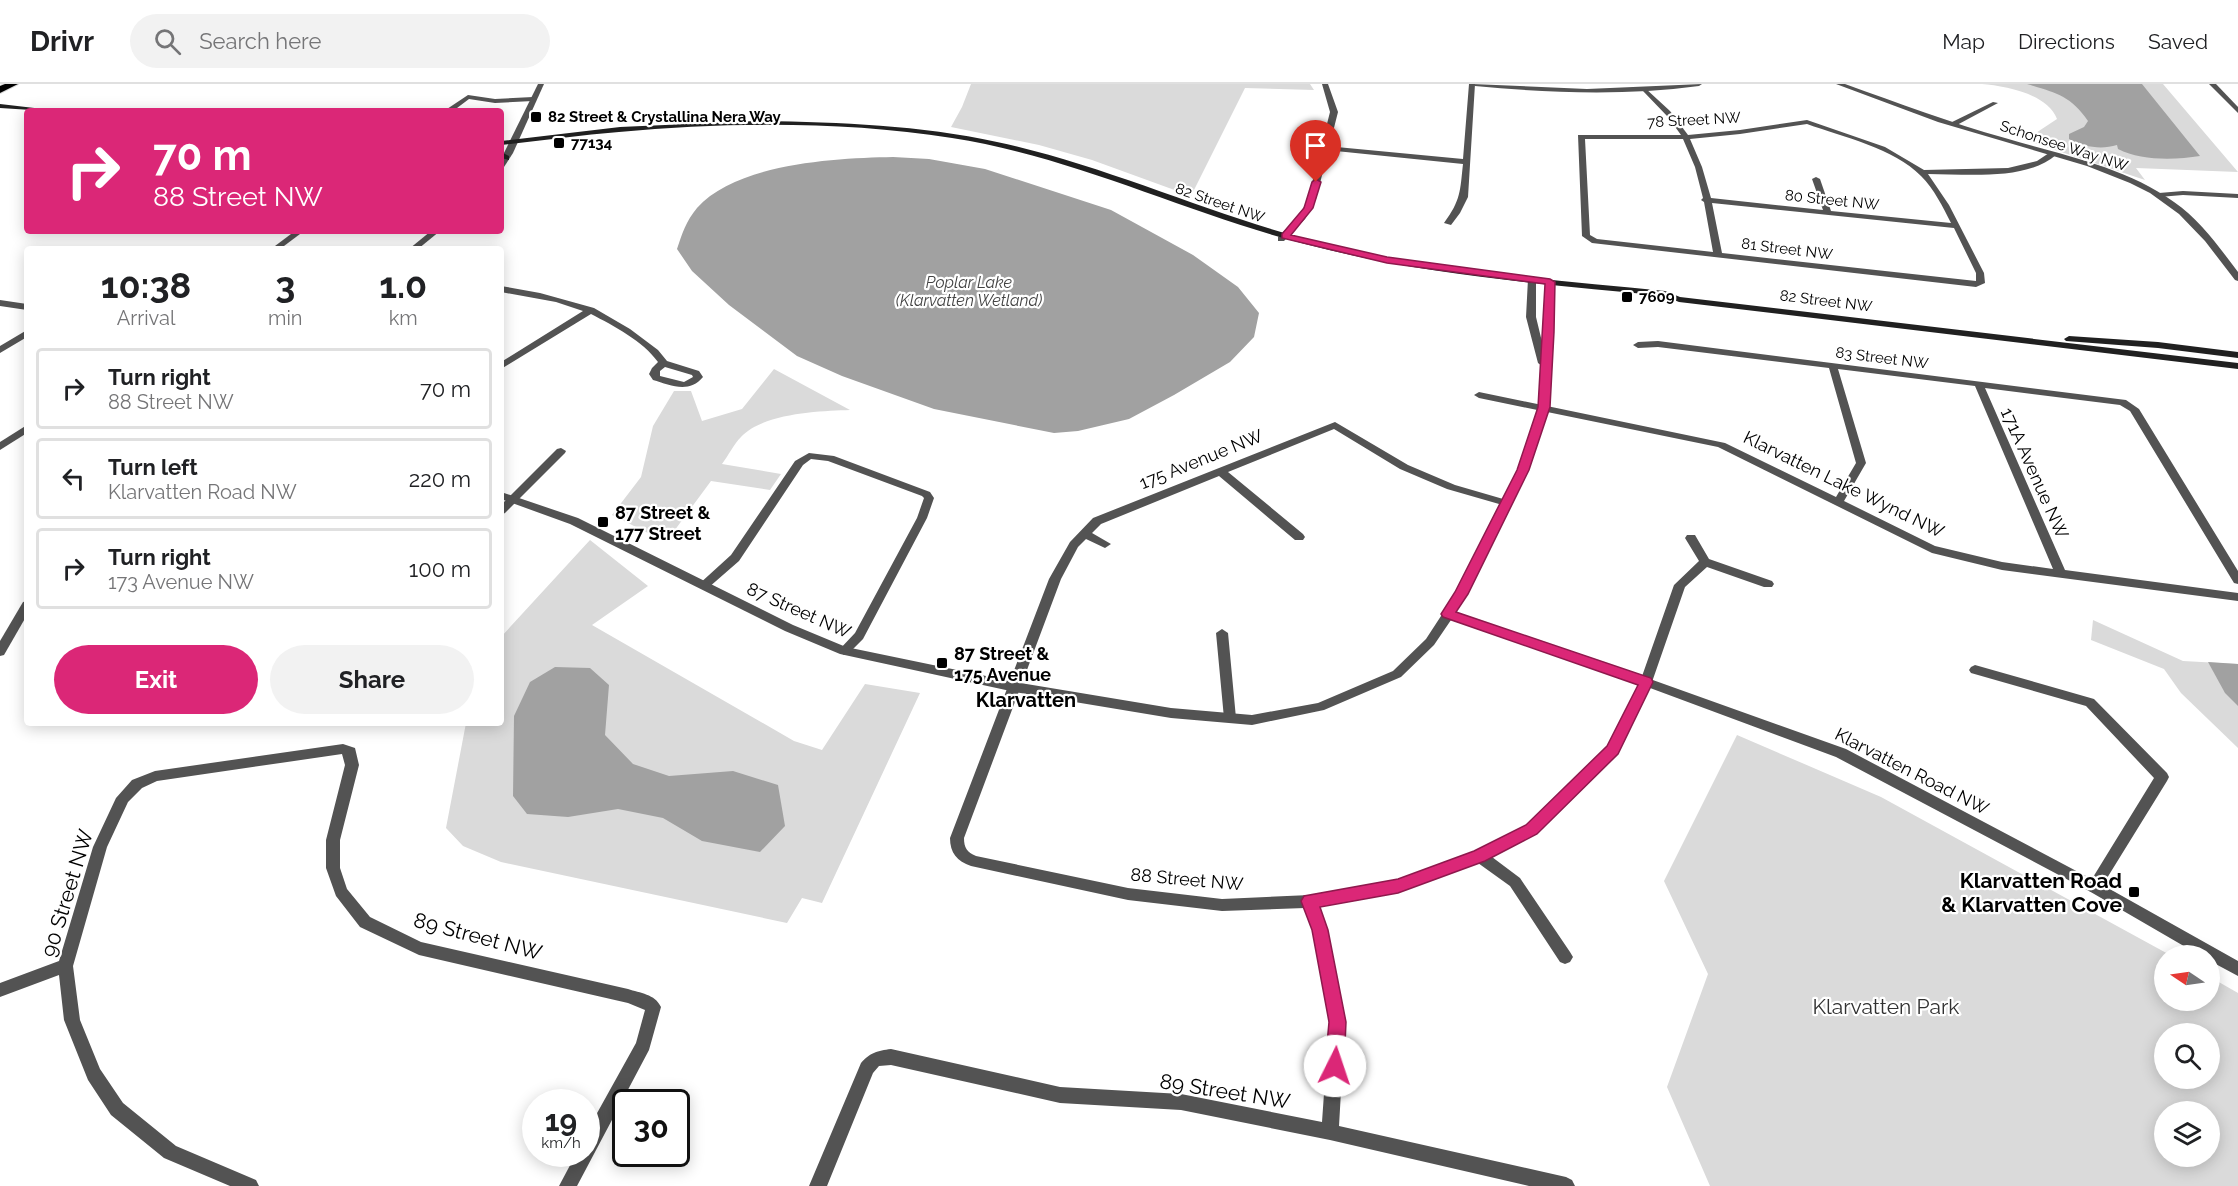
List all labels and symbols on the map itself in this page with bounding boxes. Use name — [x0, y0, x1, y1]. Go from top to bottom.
place label: 82 Street & Crystallina Nera Way — [548, 108, 782, 126]
street label: 78 Street NW — [1647, 109, 1741, 131]
marker: 82 Street & Crystallina Nera Way — [529, 110, 543, 124]
street label: Schonsee Way NW — [1998, 117, 2131, 175]
pin — [1290, 120, 1341, 182]
place label: 77134 — [571, 134, 613, 152]
marker: 77134 — [552, 136, 566, 150]
street label: 82 Street NW — [1173, 179, 1267, 227]
street label: 80 Street NW — [1784, 186, 1880, 214]
street label: 81 Street NW — [1740, 234, 1834, 264]
water label: Poplar Lake (Klarvatten Wetland) — [896, 273, 1042, 310]
street label: 82 Street NW — [1779, 286, 1874, 316]
place label: 7609 — [1639, 288, 1675, 306]
marker: 7609 — [1620, 290, 1634, 304]
street label: 83 Street NW — [1835, 343, 1930, 373]
street label: 171A Avenue NW — [1997, 404, 2073, 542]
street label: 175 Avenue NW — [1136, 425, 1266, 493]
street label: Klarvatten Lake Wynd NW — [1740, 426, 1948, 542]
place label: 87 Street & 177 Street — [615, 502, 711, 544]
marker: 87 Street & 177 Street — [596, 515, 610, 529]
street label: 87 Street NW — [744, 578, 855, 642]
place label: 87 Street & 175 Avenue — [954, 643, 1051, 685]
marker: 87 Street & 175 Avenue — [935, 656, 949, 670]
district label: Klarvatten — [976, 688, 1076, 712]
street label: Klarvatten Road NW — [1832, 723, 1993, 819]
street label: 90 Street NW — [36, 826, 98, 960]
street label: 88 Street NW — [1130, 864, 1244, 894]
place label: Klarvatten Road & Klarvatten Cove — [1941, 868, 2122, 917]
marker: Klarvatten Road & Klarvatten Cove — [2127, 885, 2141, 899]
street label: 89 Street NW — [411, 907, 545, 965]
north arrow — [2154, 945, 2220, 1011]
park label: Klarvatten Park — [1812, 994, 1960, 1019]
position arrow — [1303, 1034, 1367, 1098]
street label: 89 Street NW — [1158, 1068, 1292, 1114]
speed limit sign: 30 — [612, 1089, 690, 1167]

